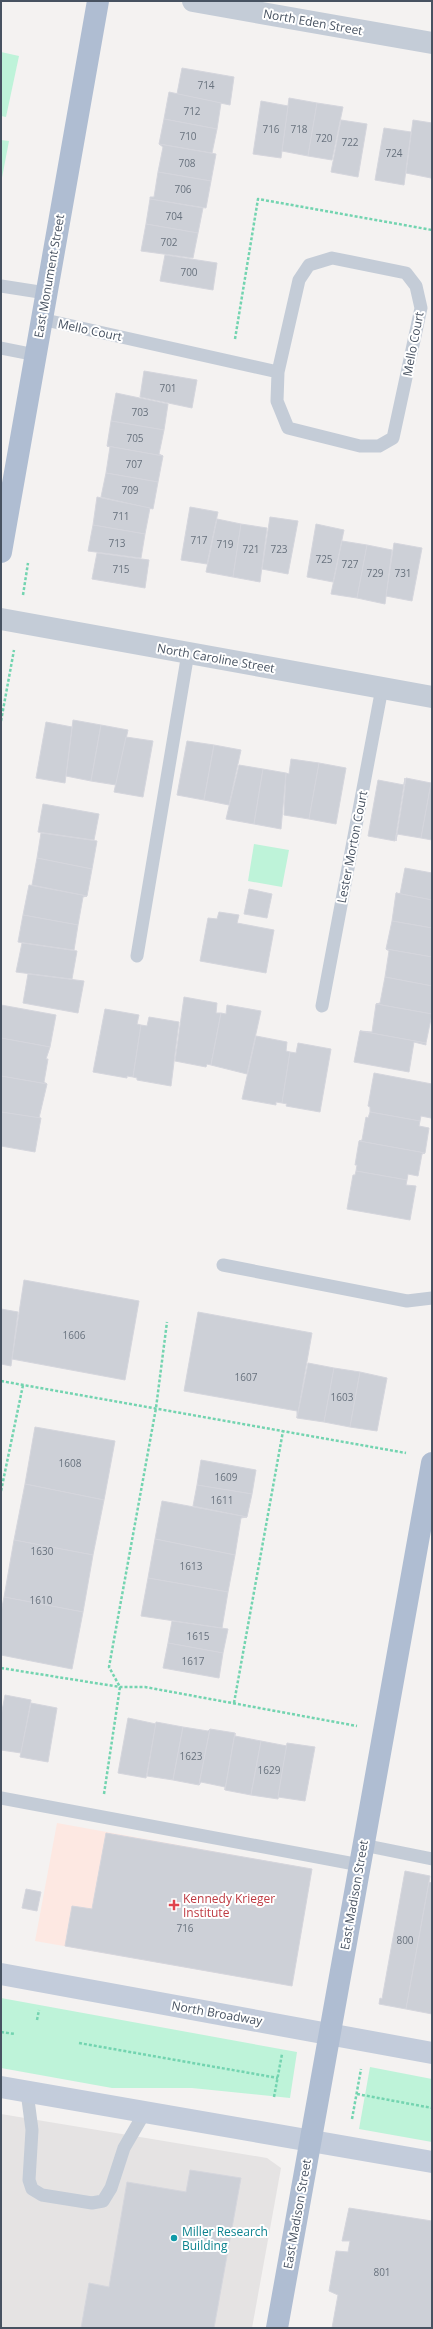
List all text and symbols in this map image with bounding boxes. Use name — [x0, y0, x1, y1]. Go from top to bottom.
street label: North Eden Street — [262, 5, 364, 39]
house number: 714 — [197, 78, 215, 92]
house number: 712 — [183, 104, 201, 118]
house number: 716 — [262, 122, 280, 136]
house number: 718 — [290, 122, 308, 136]
house number: 710 — [179, 129, 197, 143]
house number: 720 — [315, 131, 333, 145]
house number: 722 — [341, 135, 359, 149]
house number: 724 — [385, 146, 403, 160]
house number: 708 — [178, 156, 196, 170]
house number: 706 — [174, 182, 192, 196]
house number: 704 — [165, 209, 183, 223]
street label: East Monument Street — [30, 213, 68, 339]
house number: 702 — [160, 235, 178, 249]
house number: 700 — [180, 265, 198, 279]
street label: Mello Court — [398, 310, 428, 378]
street label: Mello Court — [56, 315, 124, 345]
house number: 701 — [159, 381, 177, 395]
house number: 703 — [131, 405, 149, 419]
house number: 705 — [126, 431, 144, 445]
house number: 707 — [125, 457, 143, 471]
house number: 709 — [121, 483, 139, 497]
house number: 711 — [112, 509, 130, 523]
house number: 717 — [190, 533, 208, 547]
house number: 713 — [108, 536, 126, 550]
house number: 719 — [216, 537, 234, 551]
house number: 721 — [242, 542, 260, 556]
house number: 723 — [270, 542, 288, 556]
house number: 725 — [315, 552, 333, 566]
house number: 727 — [341, 557, 359, 571]
house number: 715 — [112, 562, 130, 576]
house number: 729 — [366, 566, 384, 580]
house number: 731 — [394, 566, 412, 580]
street label: North Caroline Street — [156, 639, 276, 677]
street label: Lester Morton Court — [333, 789, 371, 905]
house number: 1606 — [63, 1328, 86, 1342]
house number: 1607 — [235, 1370, 258, 1384]
house number: 1603 — [331, 1390, 354, 1404]
house number: 1608 — [59, 1456, 82, 1470]
house number: 1609 — [215, 1470, 238, 1484]
house number: 1611 — [211, 1493, 233, 1507]
house number: 1630 — [31, 1544, 54, 1558]
house number: 1613 — [180, 1559, 203, 1573]
house number: 1610 — [30, 1593, 53, 1607]
house number: 1615 — [187, 1629, 210, 1643]
house number: 1617 — [182, 1654, 205, 1668]
house number: 1623 — [180, 1749, 203, 1763]
house number: 1629 — [258, 1763, 281, 1777]
street label: East Madison Street — [336, 1839, 372, 1951]
place label: Kennedy Krieger Institute — [183, 1890, 275, 1921]
marker: Kennedy Krieger Institute — [168, 1899, 180, 1911]
house number: 716 — [176, 1921, 194, 1935]
house number: 800 — [396, 1933, 414, 1947]
street label: North Broadway — [170, 1997, 265, 2030]
street label: East Madison Street — [279, 2158, 315, 2270]
place label: Miller Research Building — [182, 2223, 268, 2254]
marker: Miller Research Building — [169, 2233, 179, 2243]
house number: 801 — [373, 2265, 391, 2279]

